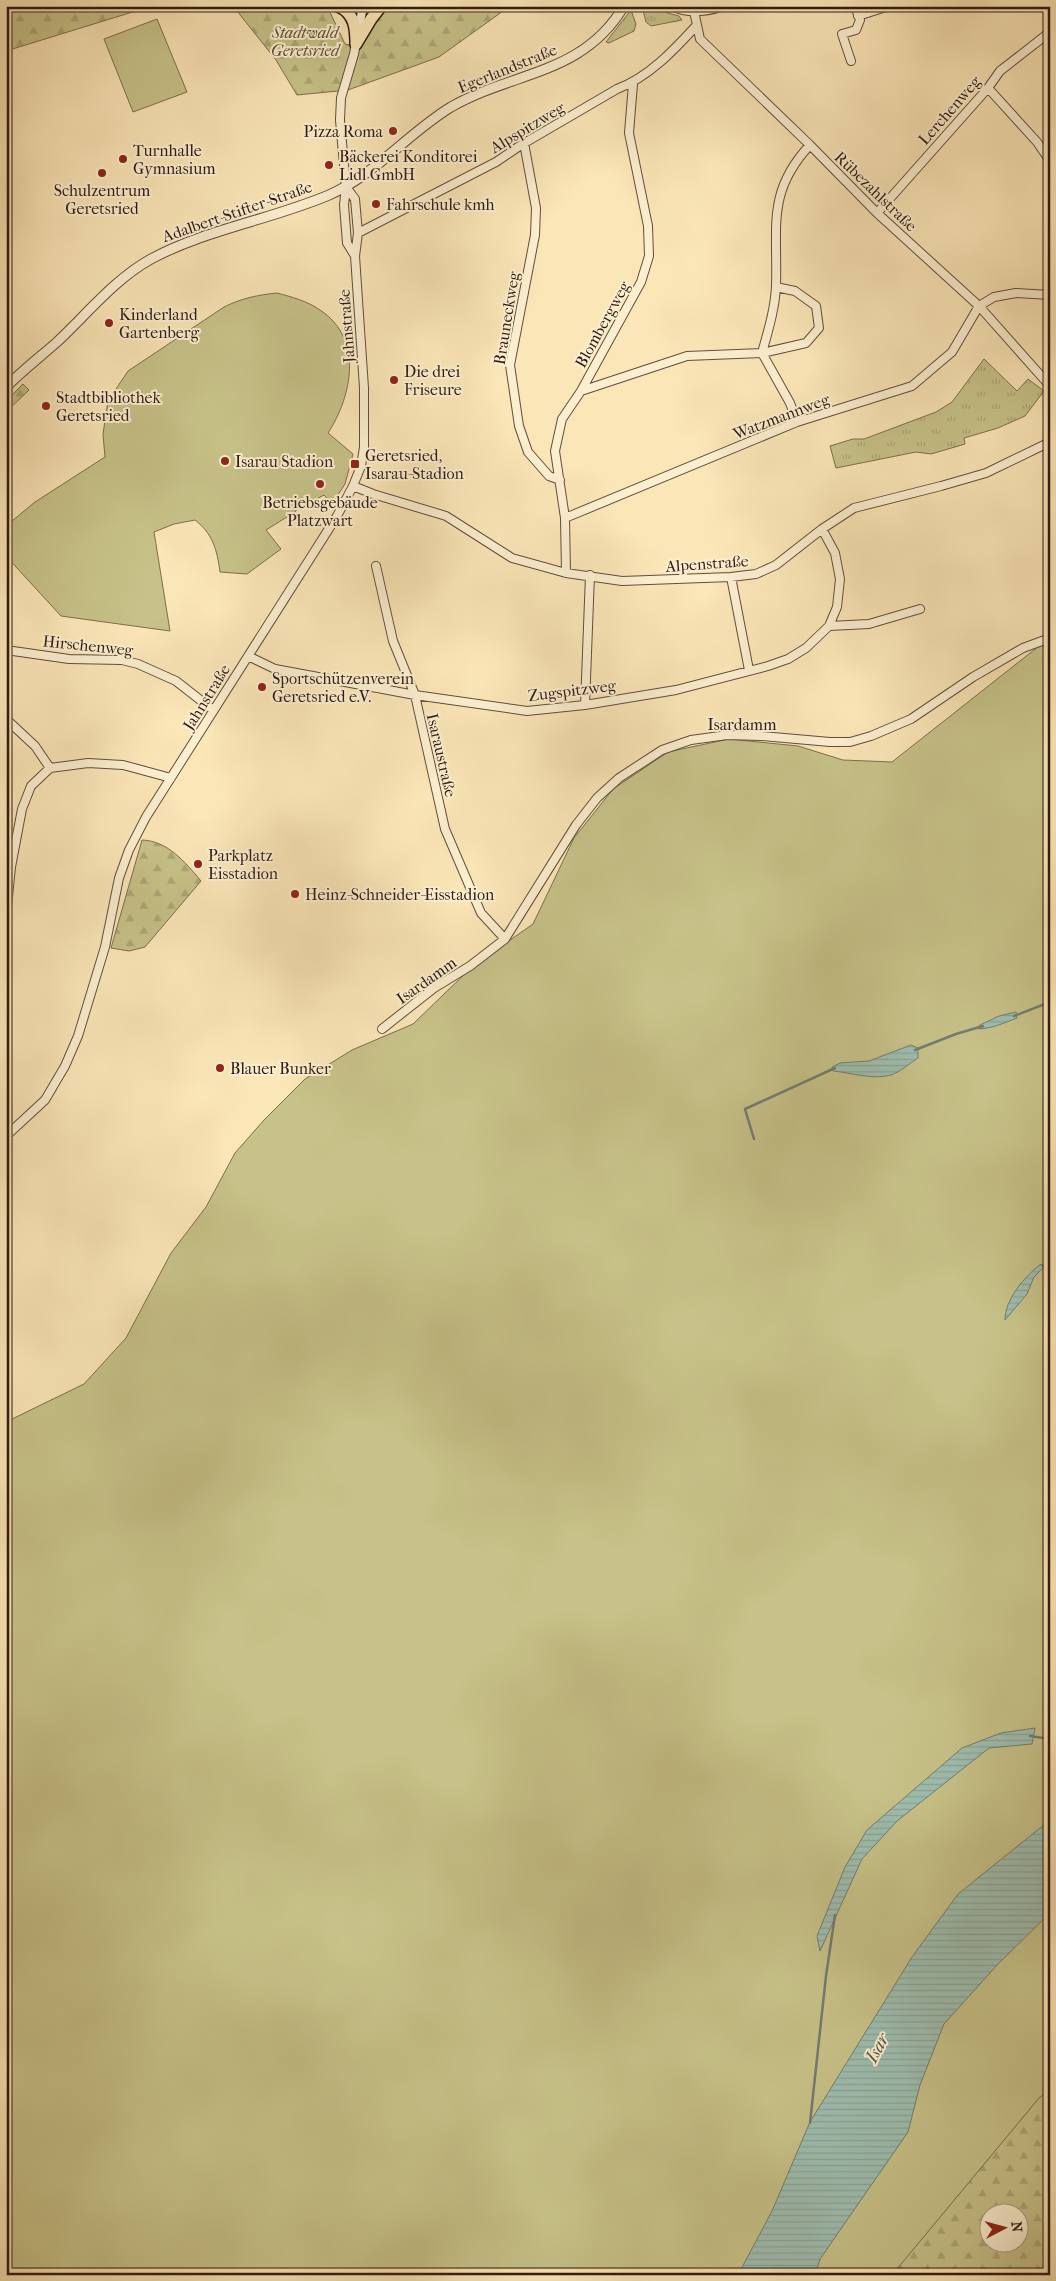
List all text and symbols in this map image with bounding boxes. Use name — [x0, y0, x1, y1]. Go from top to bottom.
park label: Stadtwald Geretsried — [271, 23, 341, 60]
street label: Egerlandstraße — [455, 40, 560, 97]
street label: Lerchenweg — [914, 72, 985, 149]
street label: Alpspitzweg — [486, 98, 568, 158]
place label: Pizza Roma — [304, 122, 384, 141]
marker: Pizza Roma — [387, 125, 399, 137]
place label: Turnhalle Gymnasium — [133, 141, 216, 178]
place label: Bäckerei Konditorei Lidl GmbH — [339, 147, 478, 184]
street label: Rübezahlstraße — [831, 147, 921, 235]
marker: Turnhalle Gymnasium — [117, 153, 129, 165]
marker: Bäckerei Konditorei Lidl GmbH — [323, 159, 335, 171]
marker: Schulzentrum Geretsried — [96, 167, 108, 179]
street label: Adalbert-Stifter-Straße — [159, 177, 315, 246]
place label: Schulzentrum Geretsried — [54, 181, 151, 218]
place label: Fahrschule kmh — [386, 195, 495, 214]
marker: Fahrschule kmh — [370, 198, 382, 210]
street label: Brauneckweg — [490, 270, 523, 366]
street label: Blombergweg — [571, 277, 634, 371]
street label: Jahnstraße — [334, 288, 359, 365]
place label: Kinderland Gartenberg — [119, 305, 199, 342]
marker: Kinderland Gartenberg — [103, 317, 115, 329]
place label: Die drei Friseure — [404, 362, 462, 399]
marker: Die drei Friseure — [388, 374, 400, 386]
place label: Stadtbibliothek Geretsried — [56, 388, 161, 425]
street label: Watzmannweg — [729, 389, 833, 444]
marker: Stadtbibliothek Geretsried — [40, 400, 52, 412]
place label: Geretsried, Isarau-Stadion — [365, 446, 465, 483]
place label: Isarau Stadion — [235, 452, 334, 471]
marker: Isarau Stadion — [219, 455, 231, 467]
marker: Geretsried, Isarau-Stadion — [349, 458, 361, 470]
marker: Betriebsgebäude Platzwart — [314, 478, 326, 490]
place label: Betriebsgebäude Platzwart — [262, 493, 378, 530]
street label: Alpenstraße — [664, 551, 749, 576]
street label: Hirschenweg — [42, 631, 135, 660]
street label: Jahnstraße — [178, 661, 234, 735]
place label: Sportschützenverein Geretsried e.V. — [272, 669, 415, 706]
street label: Zugspitzweg — [527, 676, 618, 705]
marker: Sportschützenverein Geretsried e.V. — [256, 681, 268, 693]
street label: Isaraustraße — [423, 711, 460, 799]
street label: Isardamm — [708, 715, 777, 734]
place label: Parkplatz Eisstadion — [208, 846, 279, 883]
marker: Parkplatz Eisstadion — [192, 858, 204, 870]
place label: Heinz-Schneider-Eisstadion — [305, 885, 495, 904]
marker: Heinz-Schneider-Eisstadion — [289, 888, 301, 900]
street label: Isardamm — [393, 952, 461, 1008]
place label: Blauer Bunker — [230, 1059, 331, 1078]
marker: Blauer Bunker — [214, 1062, 226, 1074]
water label: Isar — [861, 2028, 895, 2067]
north arrow — [978, 2204, 1028, 2254]
text: N — [1007, 2221, 1025, 2233]

